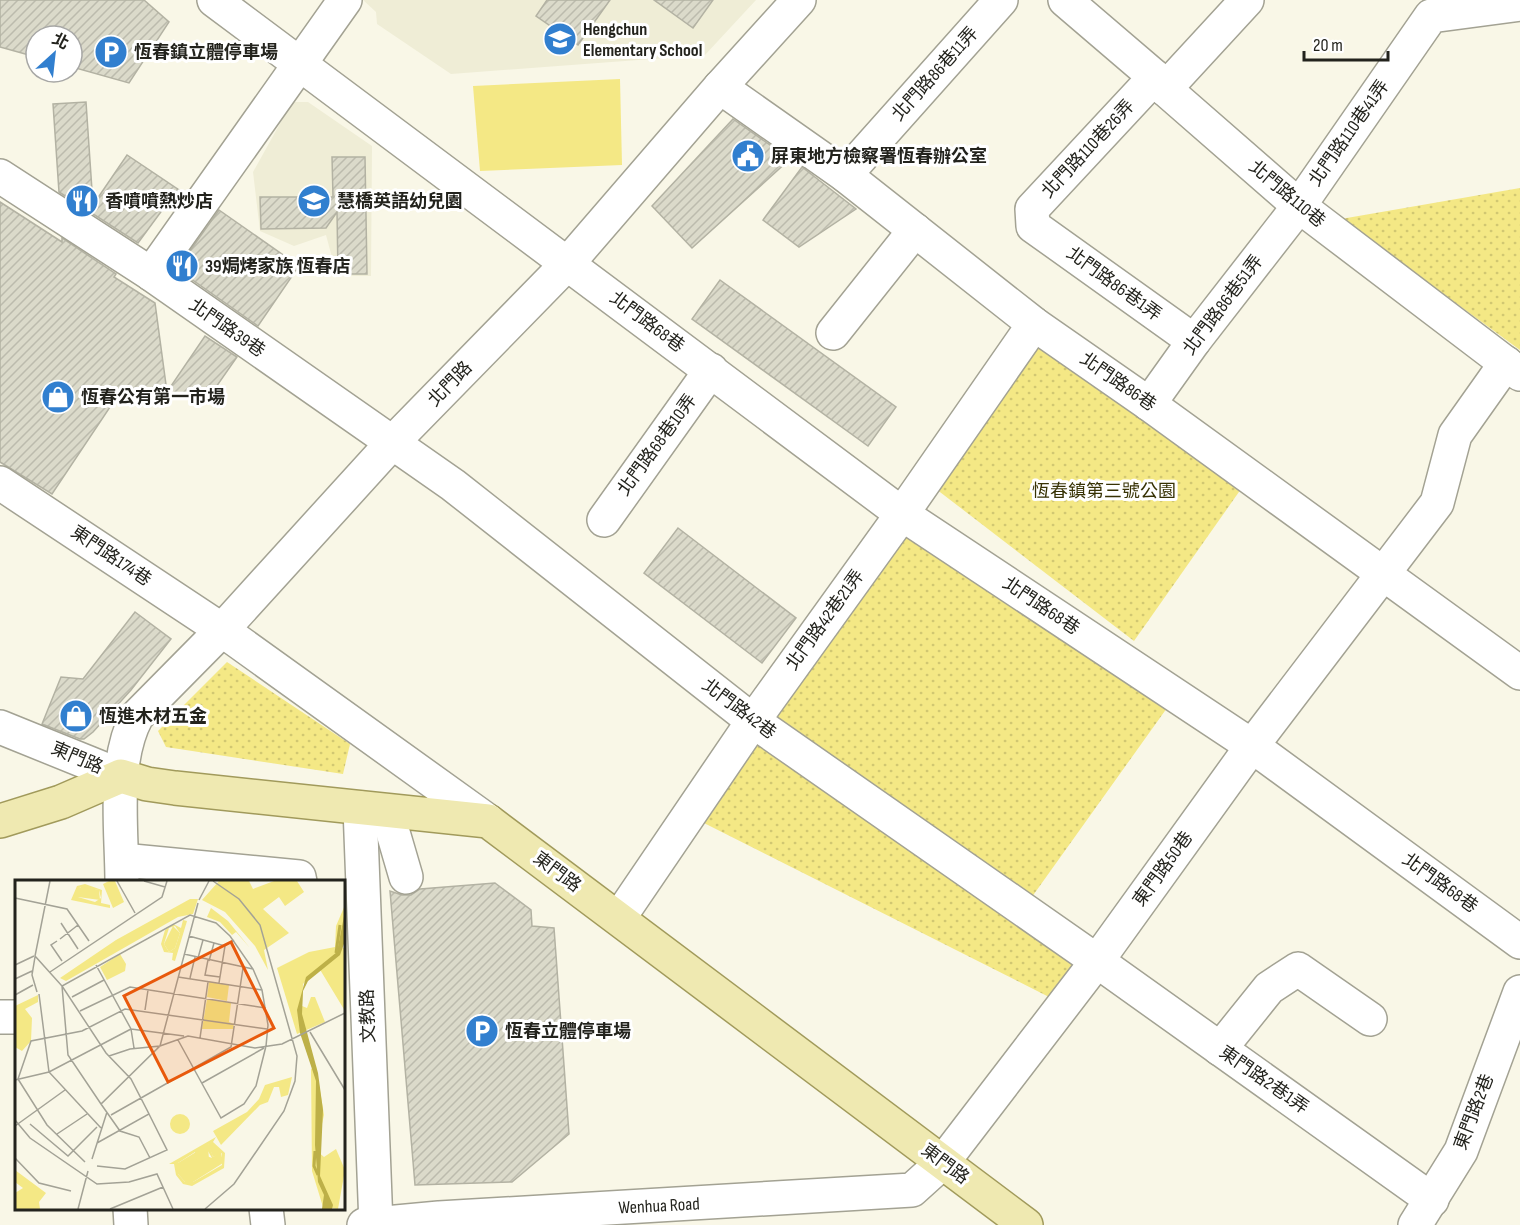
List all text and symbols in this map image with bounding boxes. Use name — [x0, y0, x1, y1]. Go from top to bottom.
place label: Hengchun Elementary School — [583, 19, 702, 61]
school or university icon: Hengchun Elementary School — [542, 21, 578, 57]
street label: 北門路86巷11弄 — [888, 23, 982, 125]
north arrow — [24, 24, 84, 84]
scale bar — [1304, 24, 1388, 62]
text: 北 — [49, 30, 72, 54]
parking icon: 恆春鎮立體停車場 — [93, 34, 129, 70]
text: 20 m — [1313, 35, 1343, 56]
place label: 恆春鎮立體停車場 — [134, 42, 278, 63]
street label: 北門路110巷41弄 — [1305, 76, 1393, 190]
street label: 北門路110巷26弄 — [1037, 96, 1139, 202]
public building icon: 屏東地方檢察署恆春辦公室 — [730, 138, 766, 174]
place label: 屏東地方檢察署恆春辦公室 — [771, 146, 987, 167]
street label: 北門路110巷 — [1245, 156, 1329, 232]
restaurant icon: 香噴噴熱炒店 — [64, 183, 100, 219]
school or university icon: 慧橋英語幼兒園 — [296, 183, 332, 219]
place label: 香噴噴熱炒店 — [105, 191, 213, 212]
place label: 慧橋英語幼兒園 — [337, 191, 463, 212]
street label: 北門路86巷1弄 — [1062, 243, 1166, 325]
restaurant icon: 39焗烤家族 恆春店 — [164, 248, 200, 284]
street label: 北門路86巷51弄 — [1179, 251, 1267, 359]
place label: 39焗烤家族 恆春店 — [205, 256, 350, 277]
street label: 北門路68巷 — [606, 287, 688, 357]
street label: 北門路39巷 — [185, 294, 269, 362]
street label: 北門路86巷 — [1076, 348, 1160, 416]
street label: 北門路 — [424, 357, 476, 411]
shop icon: 恆春公有第一市場 — [40, 379, 76, 415]
place label: 恆春公有第一市場 — [81, 386, 225, 408]
street label: 北門路68巷10弄 — [613, 390, 701, 500]
park label: 恆春鎮第三號公園 — [1032, 481, 1176, 502]
street label: 東門路174巷 — [67, 522, 155, 590]
street label: 北門路42巷21弄 — [782, 566, 868, 674]
street label: 北門路68巷 — [999, 573, 1083, 639]
street label: 北門路42巷 — [698, 674, 780, 744]
shop icon: 恆進木材五金 — [58, 698, 94, 734]
place label: 恆進木材五金 — [99, 706, 207, 727]
street label: 東門路 — [48, 738, 106, 778]
street label: 東門路50巷 — [1129, 828, 1197, 910]
street label: 東門路 — [529, 847, 585, 897]
street label: 北門路68巷 — [1398, 849, 1482, 917]
inset map — [15, 880, 345, 1210]
street label: 文教路 — [357, 989, 379, 1043]
parking icon: 恆春立體停車場 — [464, 1013, 500, 1049]
place label: 恆春立體停車場 — [505, 1021, 631, 1042]
street label: 東門路2巷1弄 — [1215, 1042, 1313, 1118]
street label: 東門路2巷 — [1450, 1071, 1498, 1153]
street label: 東門路 — [917, 1139, 973, 1189]
street label: Wenhua Road — [618, 1193, 700, 1219]

